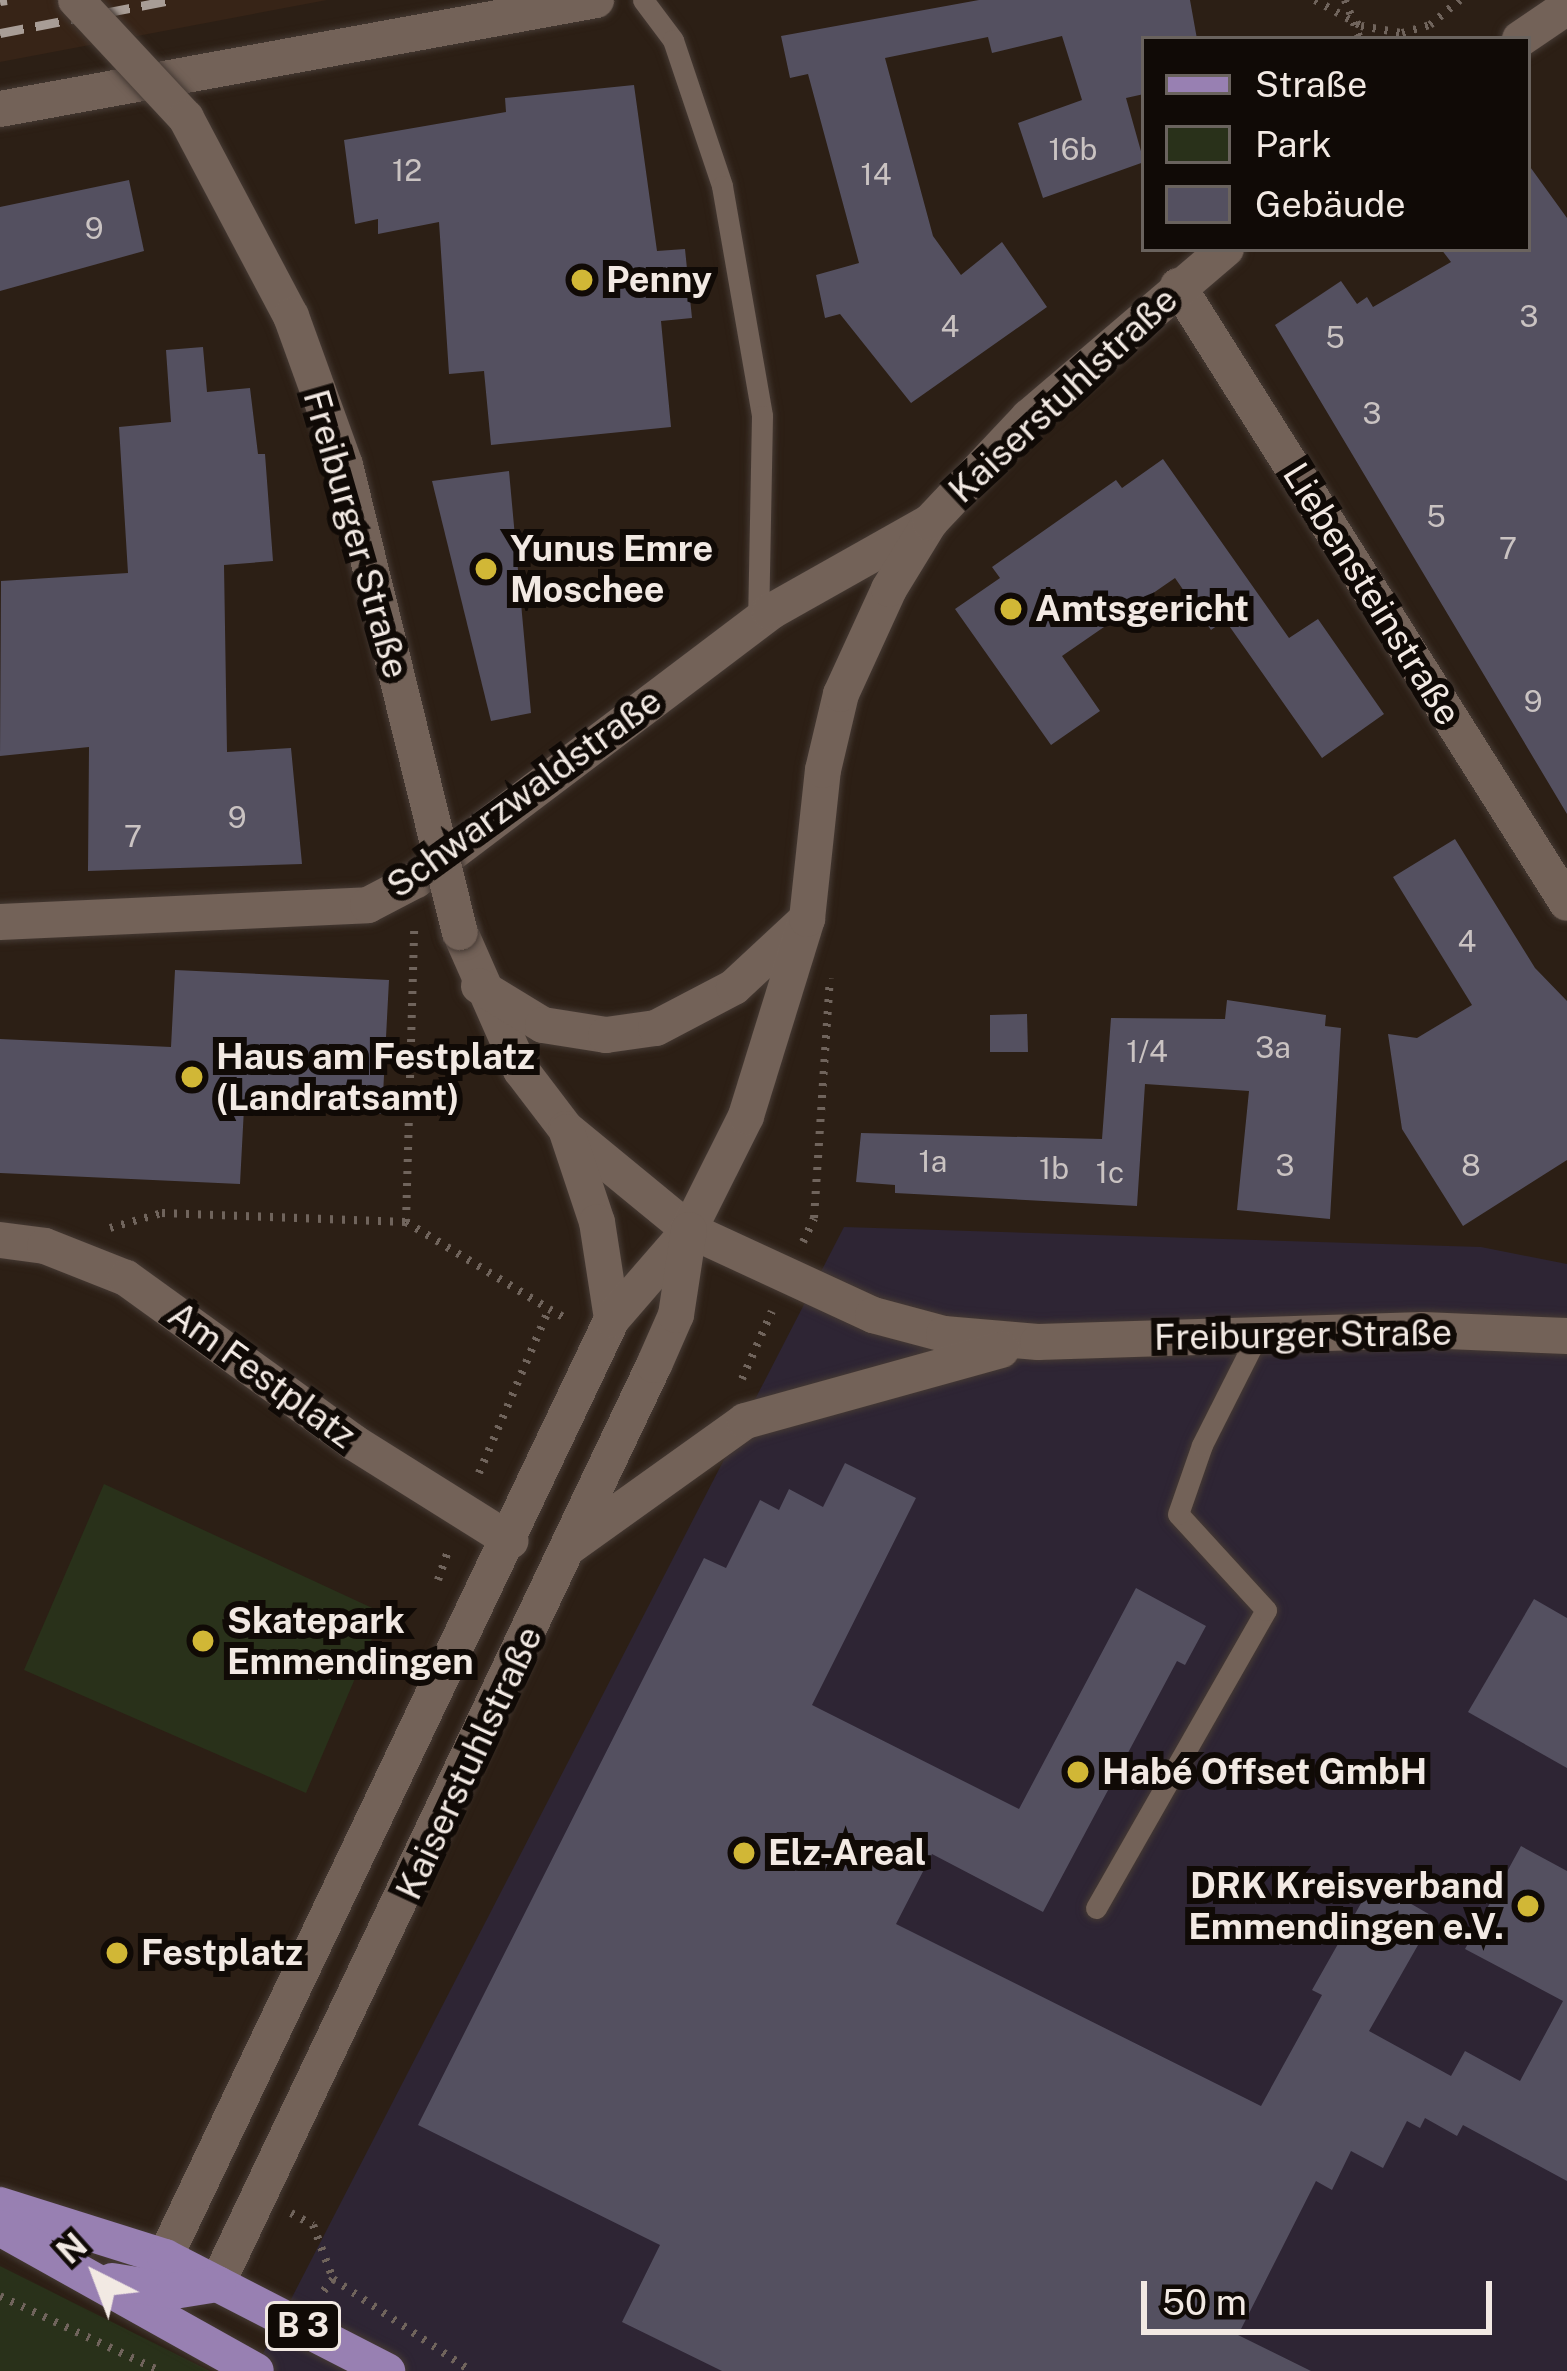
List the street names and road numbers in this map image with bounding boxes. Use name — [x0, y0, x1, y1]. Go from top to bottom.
street label: Kaiserstuhlstraße — [940, 278, 1186, 512]
street label: Freiburger Straße — [294, 385, 418, 683]
street label: Liebensteinstraße — [1274, 455, 1470, 733]
street label: Schwarzwaldstraße — [379, 679, 669, 907]
street label: Am Festplatz — [160, 1293, 364, 1457]
street label: Freiburger Straße — [1154, 1311, 1452, 1359]
street label: Kaiserstuhlstraße — [387, 1620, 551, 1906]
road number: B 3 — [264, 2299, 342, 2353]

